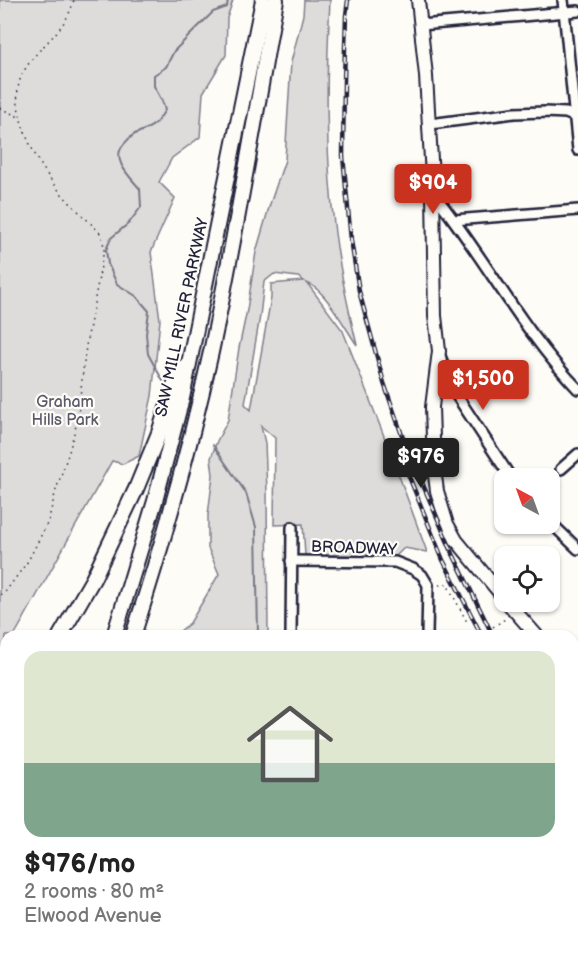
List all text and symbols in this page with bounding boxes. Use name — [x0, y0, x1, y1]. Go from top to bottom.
pin: $904 — [397, 164, 469, 215]
text: $904 — [408, 171, 458, 195]
street label: SAW MILL RIVER PARKWAY — [152, 216, 213, 418]
pin: $1,500 — [434, 360, 532, 411]
text: $1,500 — [452, 367, 514, 391]
park label: Graham Hills Park — [32, 393, 99, 430]
pin: $976 — [385, 438, 457, 489]
text: $976 — [397, 445, 445, 469]
north arrow — [494, 468, 560, 534]
map controls — [494, 468, 560, 612]
street label: BROADWAY — [311, 538, 398, 560]
button: locate — [494, 546, 560, 612]
icon: home — [236, 690, 344, 798]
text: $976/mo — [24, 849, 135, 880]
text: 2 rooms · 80 m² — [24, 880, 164, 904]
text: Elwood Avenue — [24, 904, 162, 928]

